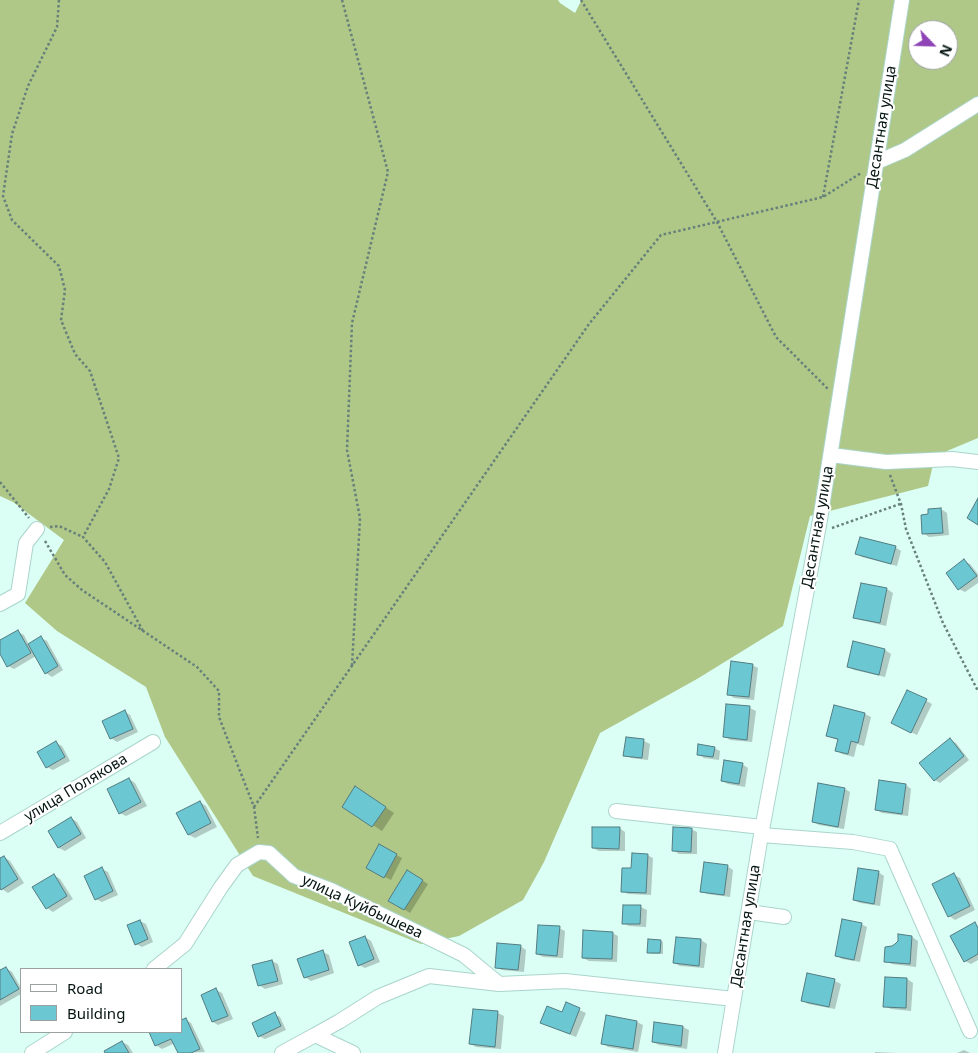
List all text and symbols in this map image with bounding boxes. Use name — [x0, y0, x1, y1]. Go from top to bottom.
north arrow — [908, 20, 958, 70]
text: N — [935, 42, 957, 60]
street label: Десантная улица — [863, 64, 901, 190]
street label: Десантная улица — [798, 465, 838, 589]
street label: улица Полякова — [21, 750, 131, 826]
street label: Десантная улица — [727, 863, 765, 989]
street label: улица Куйбышева — [299, 871, 425, 943]
legend — [20, 968, 182, 1033]
text: Road — [67, 978, 103, 998]
text: Building — [67, 1003, 125, 1023]

